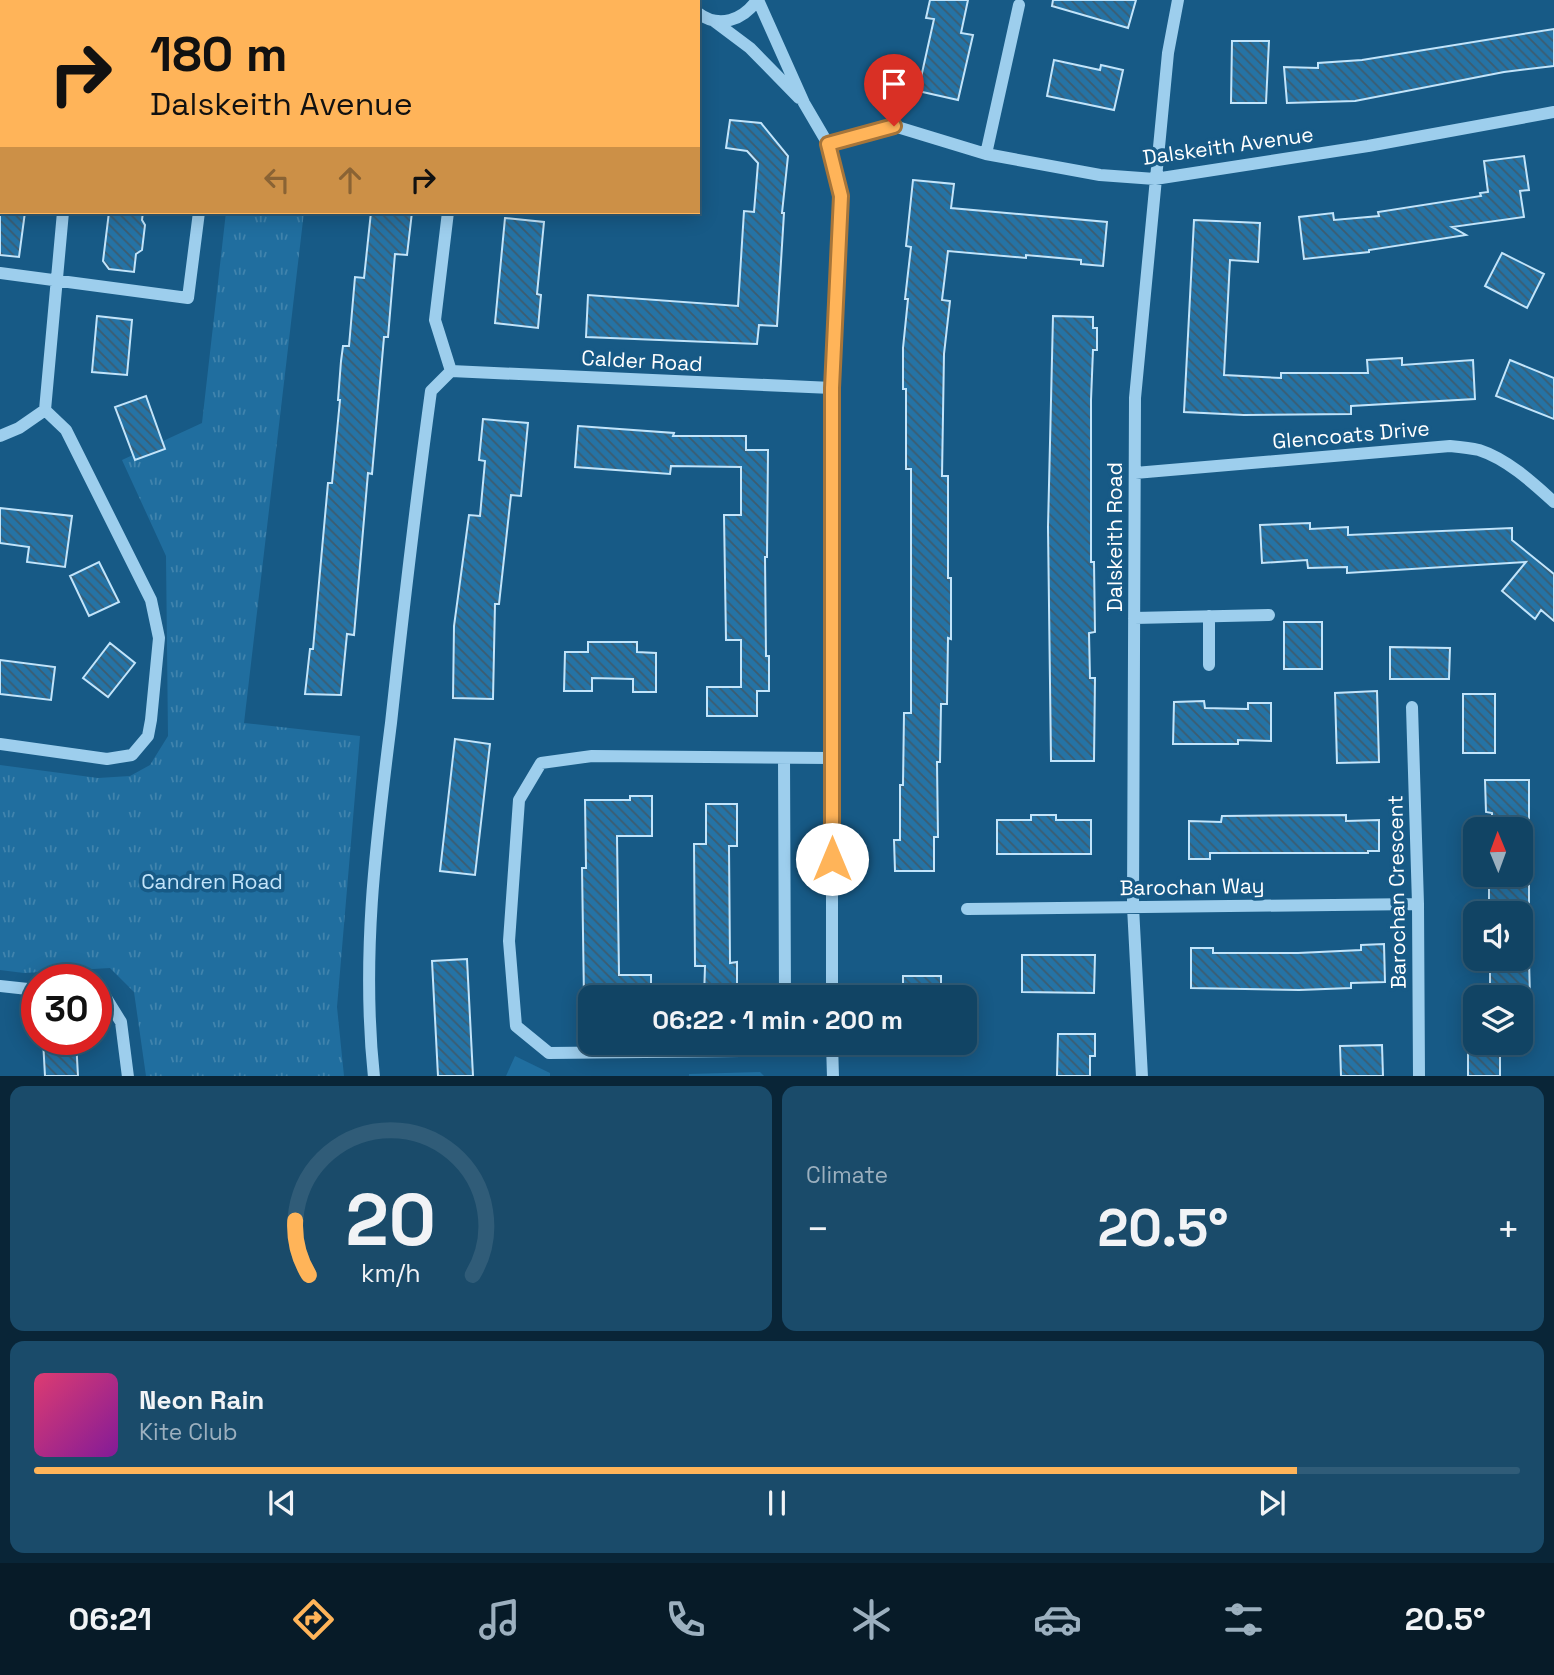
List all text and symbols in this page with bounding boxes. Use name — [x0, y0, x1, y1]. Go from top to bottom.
text: 180 m — [150, 23, 288, 85]
icon: right — [35, 28, 126, 119]
pin — [864, 54, 924, 126]
icon: arrive — [875, 65, 913, 103]
text: Dalskeith Avenue — [150, 84, 413, 124]
street label: Dalskeith Avenue — [1141, 120, 1315, 171]
icon: left — [258, 161, 296, 199]
icon: ahead — [331, 161, 369, 199]
icon: right — [404, 161, 442, 199]
street label: Calder Road — [581, 344, 703, 377]
street label: Glencoats Drive — [1271, 414, 1431, 455]
street label: Dalskeith Road — [1101, 462, 1128, 612]
street label: Barochan Crescent — [1381, 795, 1412, 989]
north arrow — [1463, 817, 1533, 887]
map controls — [1463, 817, 1533, 1055]
position arrow — [795, 822, 869, 896]
park label: Candren Road — [141, 868, 283, 895]
street label: Barochan Way — [1119, 872, 1265, 901]
button: sound — [1463, 901, 1533, 971]
speed limit sign: 30 — [21, 964, 112, 1055]
button: layers — [1463, 985, 1533, 1055]
text: 06:22 · 1 min · 200 m — [652, 1003, 903, 1037]
text: Climate — [806, 1160, 888, 1190]
text: 20 — [346, 1173, 436, 1266]
text: 20.5° — [1097, 1195, 1229, 1261]
text: − — [806, 1205, 830, 1253]
text: + — [1496, 1205, 1520, 1253]
text: km/h — [361, 1256, 421, 1288]
text: Neon Rain — [139, 1383, 264, 1417]
text: Kite Club — [139, 1417, 238, 1447]
icon: previous — [263, 1484, 301, 1522]
icon: pause — [758, 1484, 796, 1522]
icon: next — [1253, 1484, 1291, 1522]
icon: directions — [289, 1595, 338, 1644]
icon: music — [475, 1595, 524, 1644]
icon: phone — [661, 1595, 710, 1644]
icon: climate — [847, 1595, 896, 1644]
icon: car — [1033, 1595, 1082, 1644]
icon: filters — [1219, 1595, 1268, 1644]
text: 06:21 — [68, 1599, 152, 1639]
text: 20.5° — [1405, 1599, 1486, 1639]

